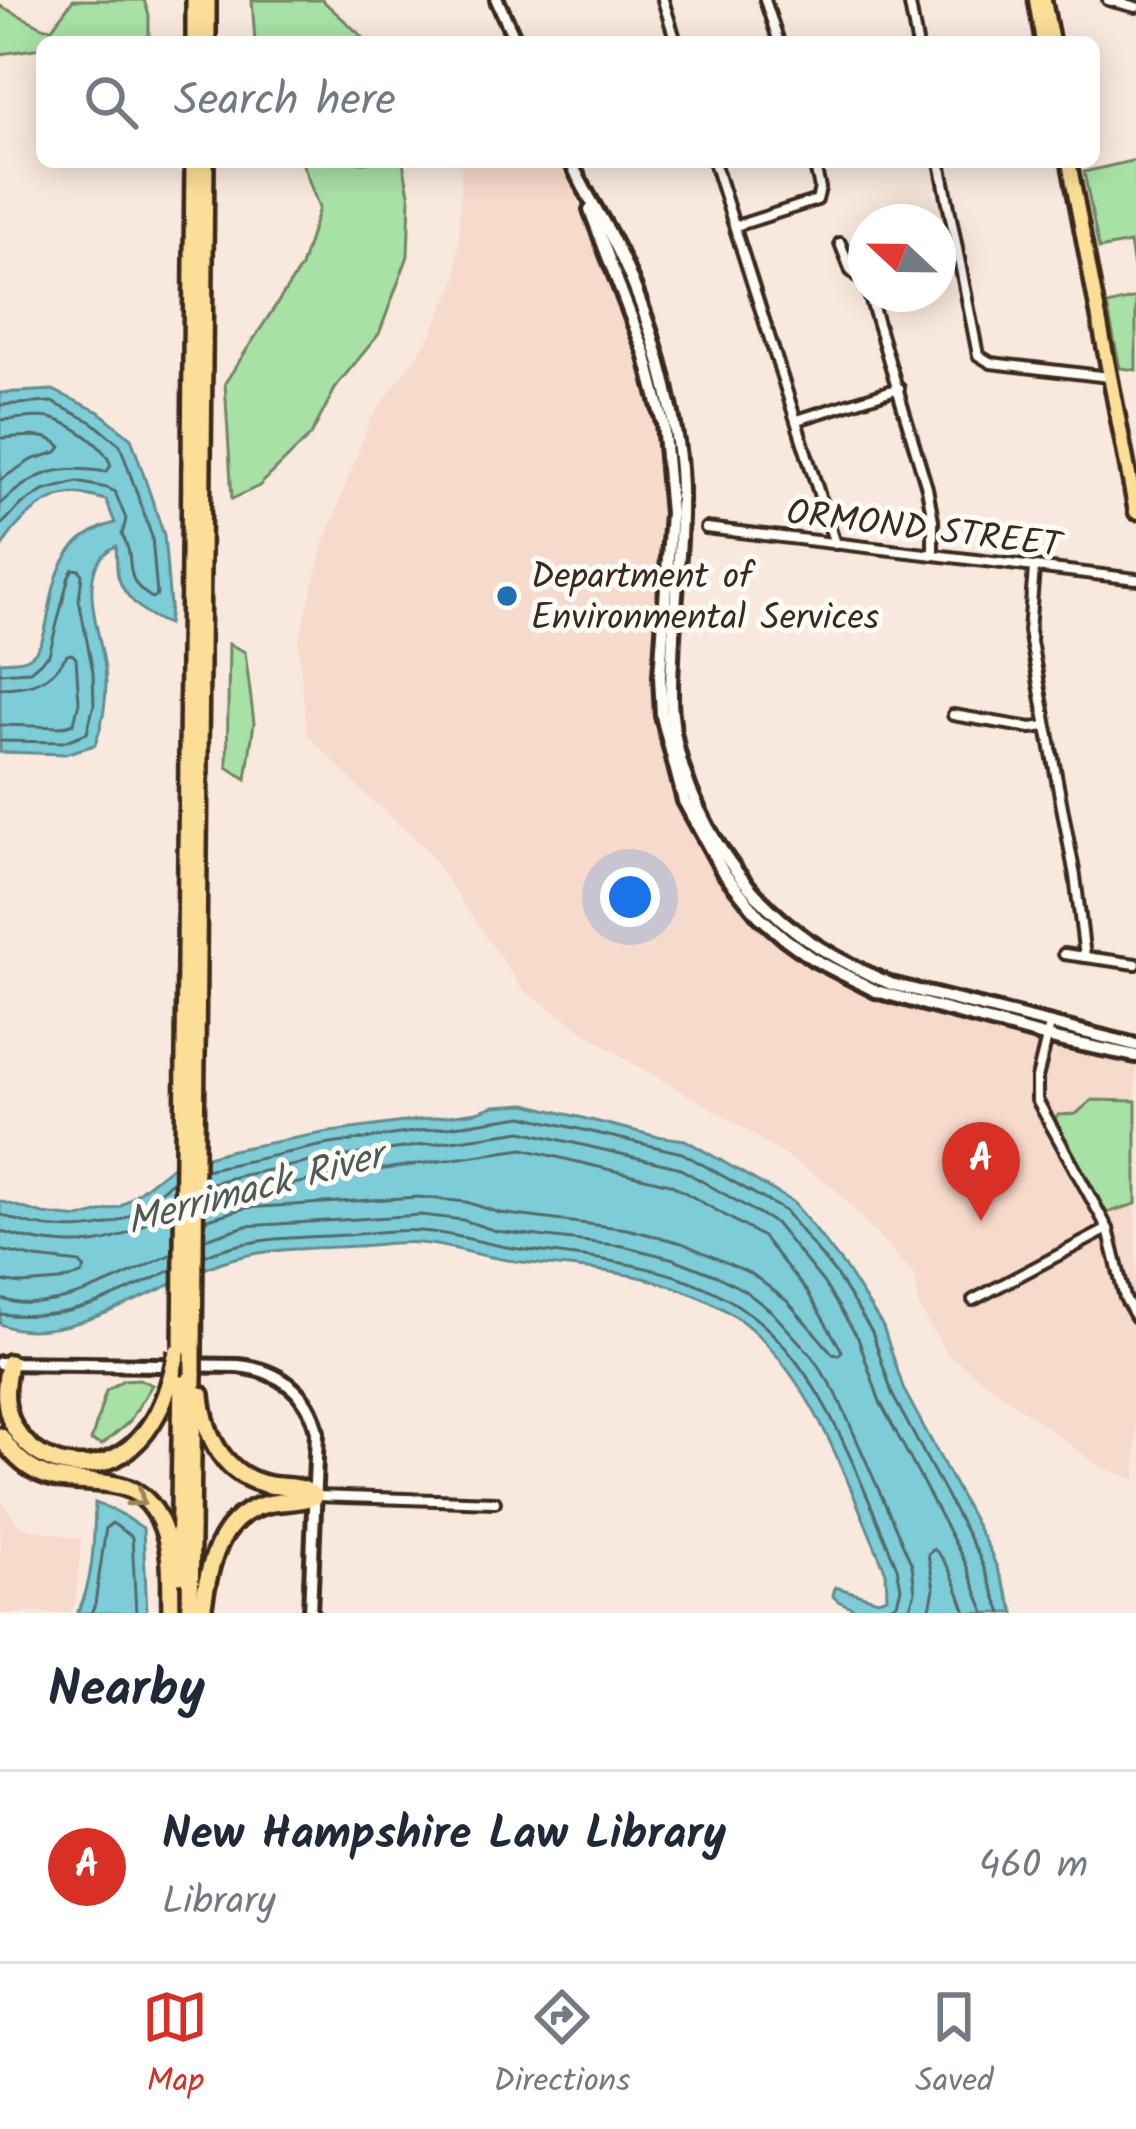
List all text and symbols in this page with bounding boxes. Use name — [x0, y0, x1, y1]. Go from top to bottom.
search box — [36, 36, 1100, 168]
text: Search here — [174, 66, 396, 138]
icon: search — [78, 69, 144, 135]
north arrow — [848, 204, 956, 312]
street label: ORMOND STREET — [783, 485, 1067, 576]
place label: Department of Environmental Services — [531, 550, 879, 648]
marker: Department of Environmental Services — [494, 583, 520, 609]
your location — [600, 867, 660, 927]
pin: A — [942, 1122, 1020, 1221]
water label: Merrimack River — [120, 1125, 397, 1255]
one-way arrow — [124, 1485, 146, 1507]
text: Nearby — [48, 1651, 205, 1732]
text: New Hampshire Law Library — [162, 1800, 726, 1872]
text: A — [75, 1836, 99, 1898]
text: 460 m — [979, 1836, 1088, 1898]
text: Library — [162, 1872, 275, 1934]
tab: Map — [142, 1984, 208, 2109]
tab: Directions — [493, 1984, 630, 2109]
tab: Saved — [915, 1984, 994, 2109]

